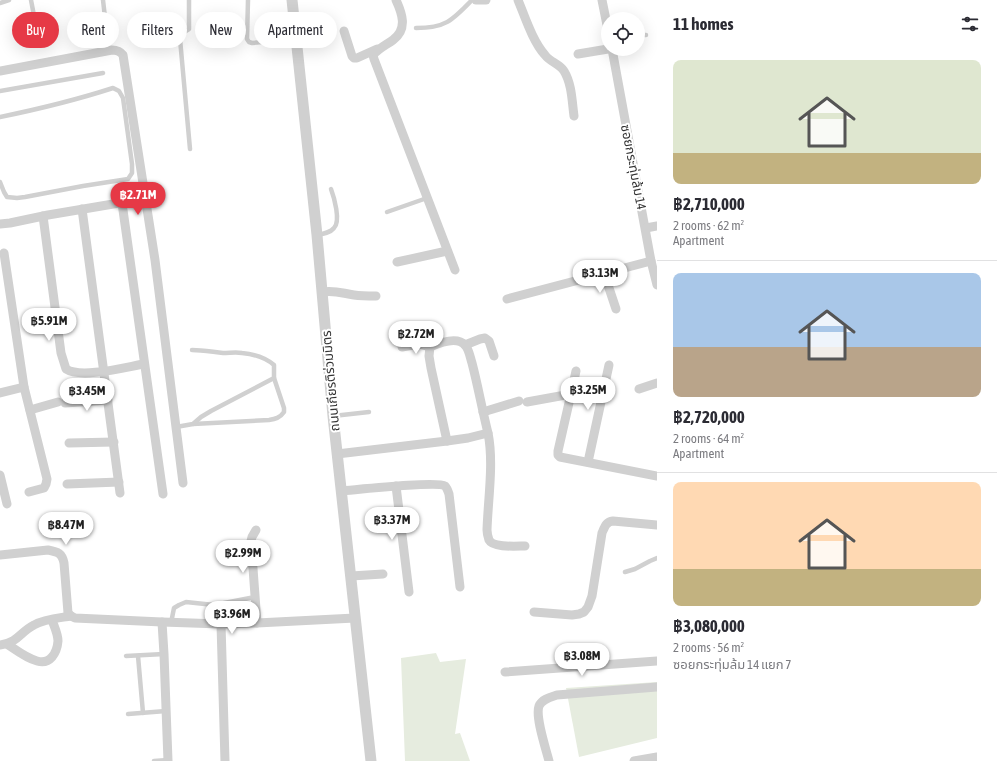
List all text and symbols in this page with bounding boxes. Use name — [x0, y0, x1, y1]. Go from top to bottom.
chip: Buy — [12, 12, 59, 48]
chip: Rent — [67, 12, 119, 48]
chip: Filters — [127, 12, 187, 48]
chip: New — [195, 12, 246, 48]
chip: Apartment — [254, 12, 337, 48]
map controls — [601, 12, 645, 56]
button: locate — [601, 12, 645, 56]
icon: filters — [959, 13, 981, 35]
text: 11 homes — [673, 14, 734, 34]
icon: home — [791, 86, 863, 158]
street label: ซอยกระทุ่มล้ม 14 — [618, 123, 649, 211]
pin: ฿2.71M — [105, 182, 171, 216]
text: ฿2.71M — [120, 187, 156, 202]
text: ฿2,710,000 — [673, 194, 745, 214]
text: 2 rooms · 62 m² — [673, 218, 744, 233]
text: Apartment — [673, 233, 724, 248]
pin: ฿3.13M — [567, 260, 633, 294]
text: ฿3.13M — [582, 265, 618, 280]
icon: home — [791, 299, 863, 371]
pin: ฿5.91M — [16, 308, 82, 342]
text: ฿5.91M — [31, 313, 67, 328]
pin: ฿2.72M — [383, 321, 449, 355]
text: ฿2.72M — [398, 326, 434, 341]
street label: ถนนเกียรติร่วมมิตร — [319, 330, 342, 432]
pin: ฿3.25M — [555, 377, 621, 411]
pin: ฿3.45M — [54, 378, 120, 412]
text: ฿3.25M — [570, 382, 606, 397]
text: ฿3.45M — [69, 383, 105, 398]
text: ฿2,720,000 — [673, 407, 745, 427]
text: 2 rooms · 64 m² — [673, 431, 744, 446]
text: Apartment — [673, 446, 724, 461]
pin: ฿3.37M — [359, 507, 425, 541]
icon: home — [791, 508, 863, 580]
pin: ฿8.47M — [33, 512, 99, 546]
text: ฿3.37M — [374, 512, 410, 527]
text: ฿8.47M — [48, 517, 84, 532]
pin: ฿2.99M — [210, 540, 276, 574]
text: ฿2.99M — [225, 545, 261, 560]
pin: ฿3.96M — [199, 601, 265, 635]
text: ฿3.96M — [214, 606, 250, 621]
text: ฿3,080,000 — [673, 616, 745, 636]
text: 2 rooms · 56 m² — [673, 640, 744, 655]
pin: ฿3.08M — [549, 643, 615, 677]
text: ฿3.08M — [564, 648, 600, 663]
text: ซอยกระทุ่มล้ม 14 แยก 7 — [673, 657, 791, 672]

